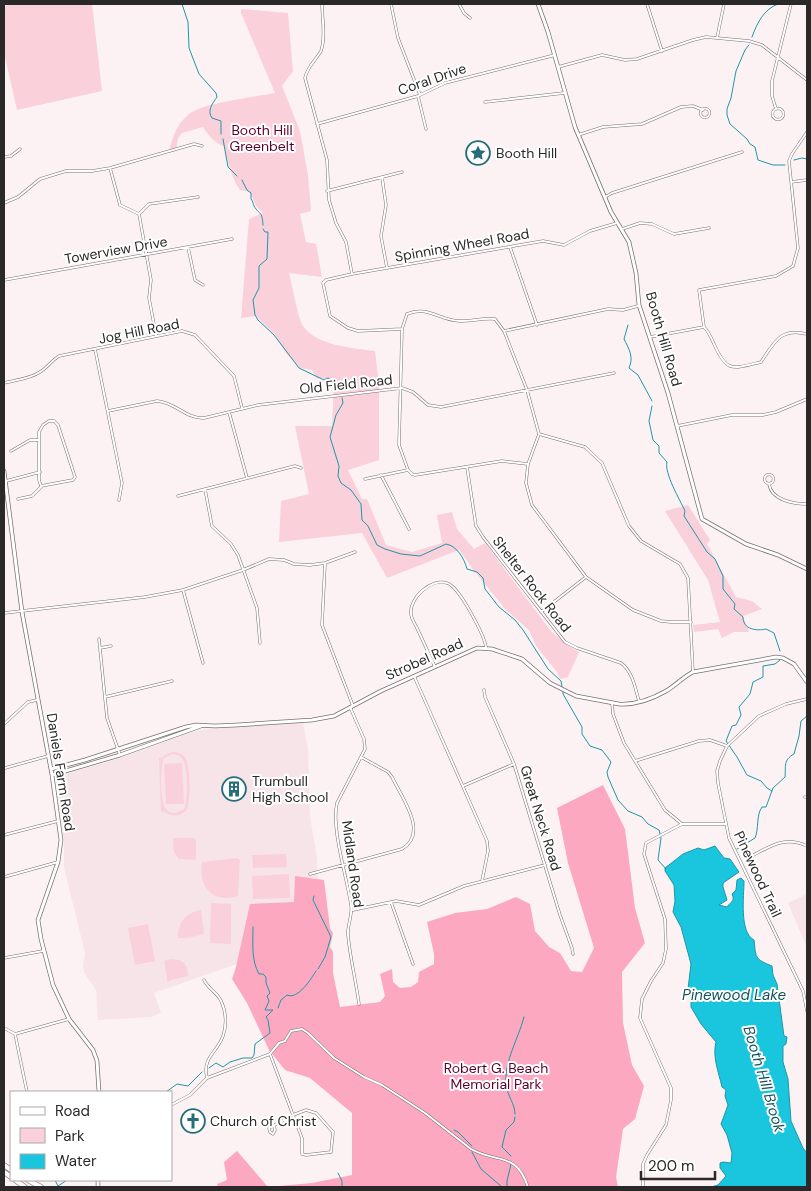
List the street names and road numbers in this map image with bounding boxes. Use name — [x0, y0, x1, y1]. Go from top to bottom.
street label: Coral Drive — [395, 59, 469, 99]
street label: Spinning Wheel Road — [393, 224, 531, 266]
street label: Towerview Drive — [63, 232, 169, 268]
street label: Booth Hill Road — [642, 290, 686, 388]
street label: Jog Hill Road — [97, 314, 181, 348]
street label: Old Field Road — [299, 370, 393, 398]
street label: Shelter Rock Road — [489, 532, 575, 636]
street label: Strobel Road — [382, 634, 466, 684]
street label: Daniels Farm Road — [43, 712, 79, 832]
street label: Great Neck Road — [516, 763, 566, 873]
street label: Midland Road — [338, 819, 368, 909]
street label: Pinewood Trail — [730, 828, 786, 920]

